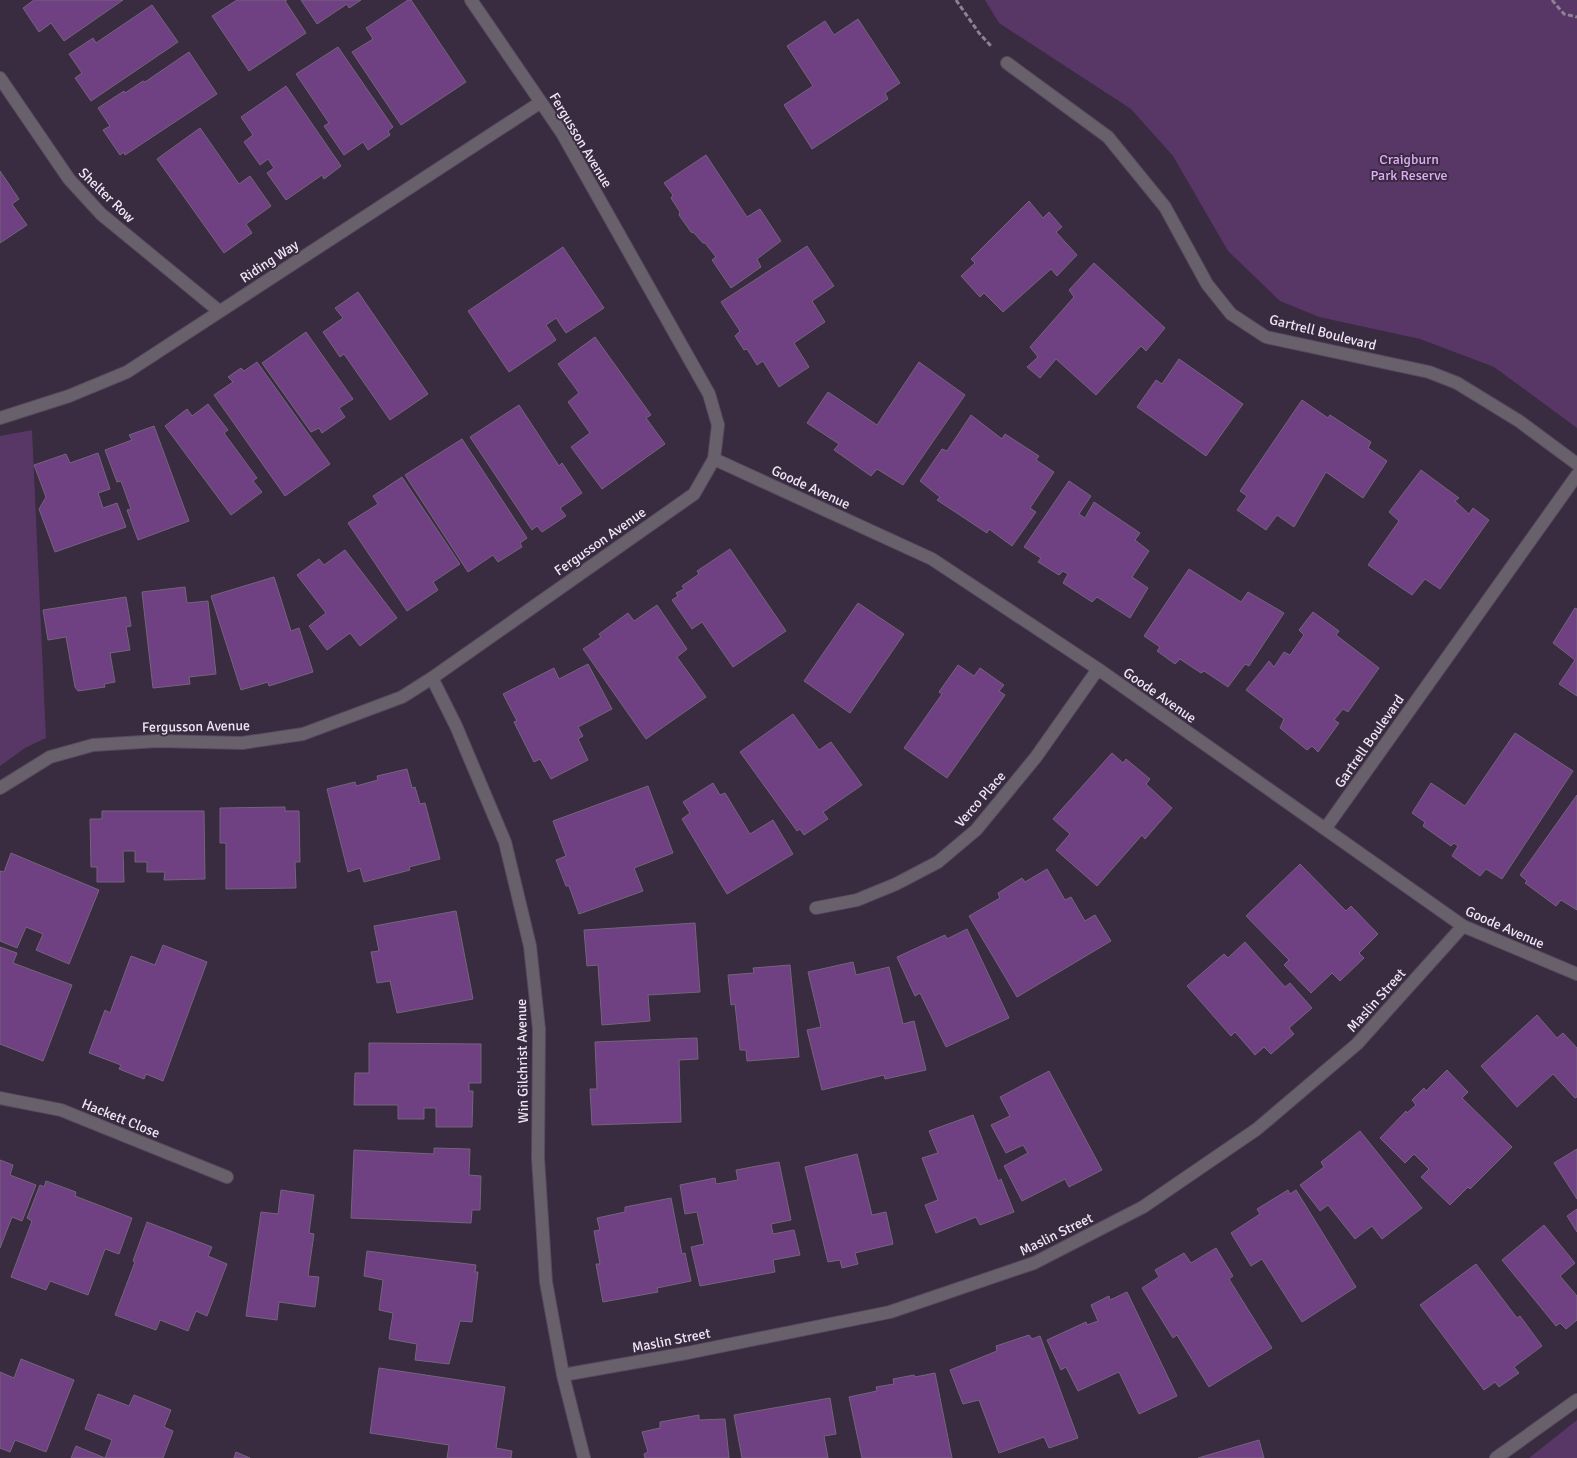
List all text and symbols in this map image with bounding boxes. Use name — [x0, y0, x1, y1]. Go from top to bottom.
street label: Fergusson Avenue — [545, 90, 616, 191]
park label: Craigburn Park Reserve — [1370, 151, 1448, 184]
street label: Shelter Row — [75, 164, 138, 226]
street label: Riding Way — [237, 236, 302, 287]
street label: Gartrell Boulevard — [1268, 311, 1378, 354]
street label: Goode Avenue — [769, 462, 853, 513]
street label: Fergusson Avenue — [551, 503, 649, 579]
street label: Goode Avenue — [1120, 664, 1199, 727]
street label: Gartrell Boulevard — [1331, 692, 1408, 791]
street label: Fergusson Avenue — [142, 717, 250, 736]
street label: Verco Place — [951, 768, 1009, 831]
street label: Goode Avenue — [1463, 902, 1547, 952]
street label: Maslin Street — [1343, 965, 1409, 1036]
street label: Win Gilchrist Avenue — [513, 999, 532, 1123]
street label: Hackett Close — [79, 1095, 162, 1142]
street label: Maslin Street — [1017, 1209, 1096, 1260]
street label: Maslin Street — [630, 1325, 712, 1356]

